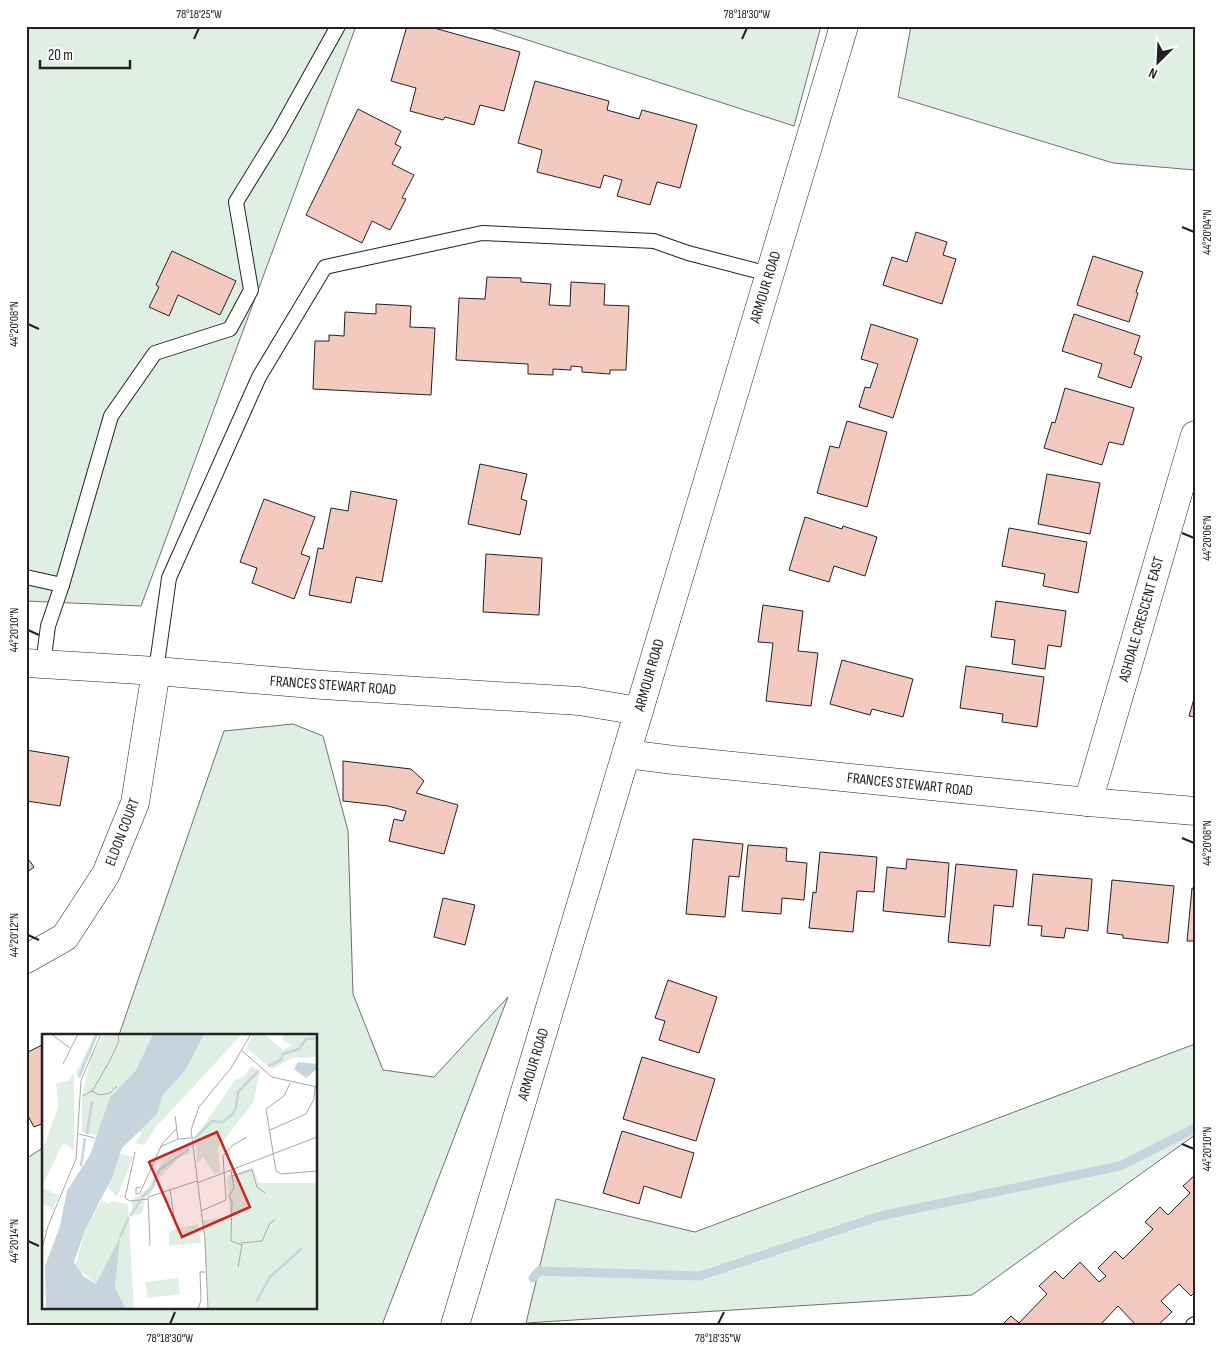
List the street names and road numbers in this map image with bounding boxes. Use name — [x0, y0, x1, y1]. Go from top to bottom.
street label: ARMOUR ROAD — [745, 249, 785, 326]
street label: ASHDALE CRESCENT EAST — [1114, 554, 1168, 685]
street label: ARMOUR ROAD — [630, 637, 669, 714]
street label: FRANCES STEWART ROAD — [269, 672, 397, 699]
street label: FRANCES STEWART ROAD — [846, 768, 974, 801]
street label: ELDON COURT — [101, 795, 144, 869]
street label: ARMOUR ROAD — [513, 1026, 553, 1103]

